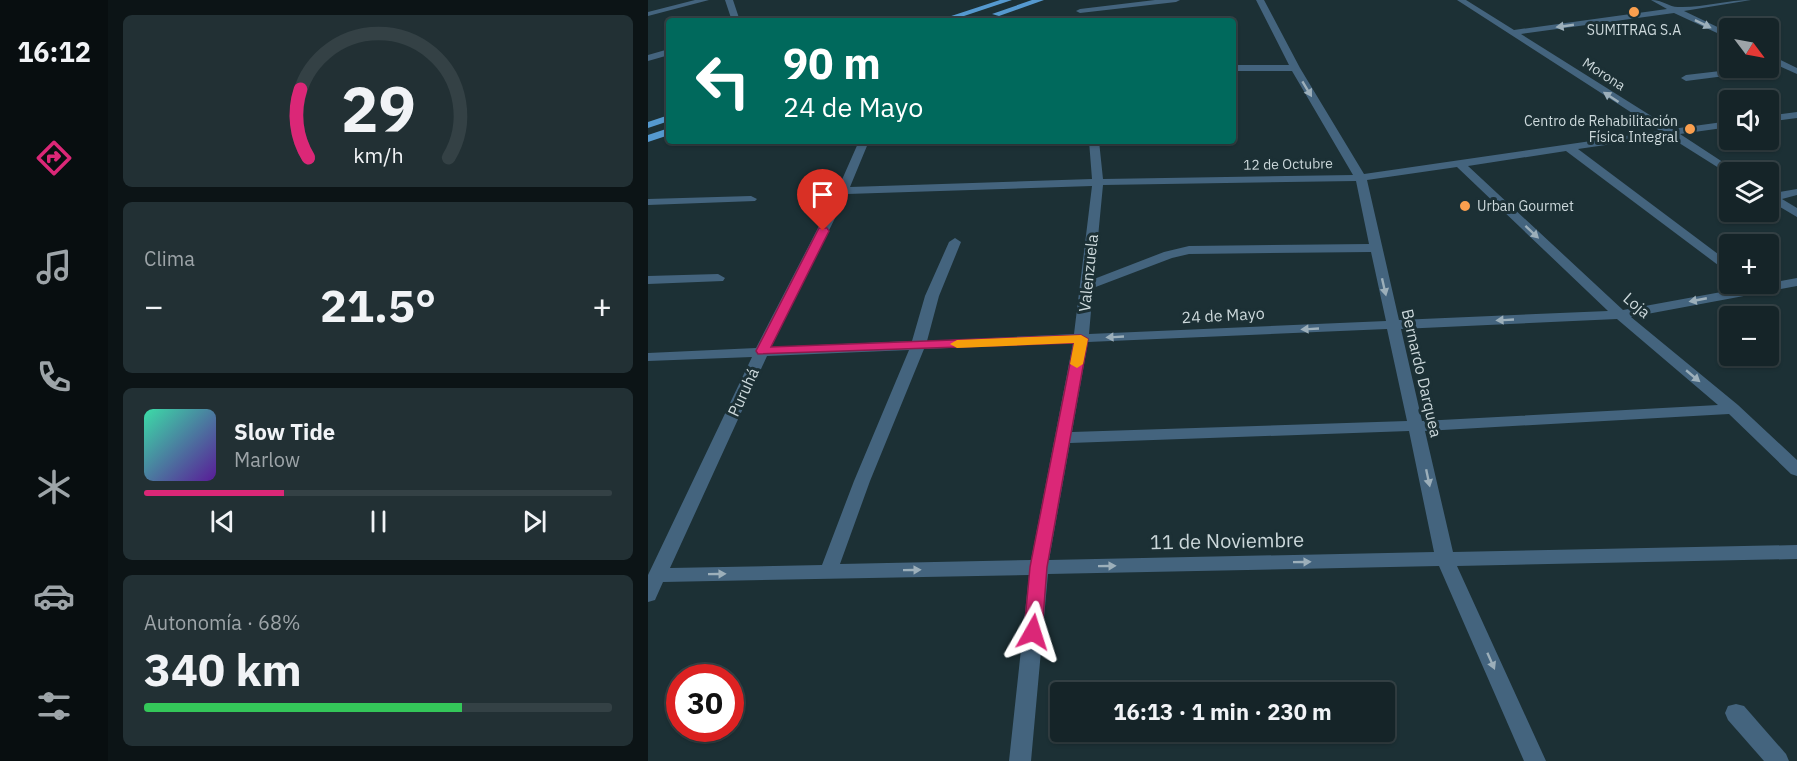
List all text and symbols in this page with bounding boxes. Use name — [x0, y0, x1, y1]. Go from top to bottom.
marker: SUMITRAG S.A — [1627, 5, 1641, 19]
north arrow — [1719, 18, 1779, 78]
map controls — [1719, 18, 1779, 366]
one-way arrow — [1694, 19, 1711, 28]
one-way arrow — [1555, 21, 1574, 30]
place label: SUMITRAG S.A — [1587, 21, 1681, 39]
text: 16:12 — [17, 34, 91, 69]
text: 90 m — [783, 36, 881, 91]
icon: left — [684, 42, 762, 120]
street label: Morona — [1579, 54, 1629, 95]
text: 29 — [341, 68, 415, 149]
one-way arrow — [1302, 80, 1312, 97]
text: 24 de Mayo — [783, 89, 923, 124]
button: sound — [1719, 90, 1779, 150]
one-way arrow — [1603, 91, 1619, 102]
place label: Centro de Rehabilitación Física Integral — [1524, 112, 1678, 146]
marker: Centro de Rehabilitación Física Integral — [1683, 122, 1697, 136]
icon: directions — [33, 137, 75, 179]
text: km/h — [353, 141, 403, 169]
street label: 12 de Octubre — [1243, 154, 1333, 174]
button: layers — [1719, 162, 1779, 222]
pin — [797, 169, 848, 231]
icon: arrive — [806, 178, 839, 211]
place label: Urban Gourmet — [1477, 197, 1574, 215]
marker: Urban Gourmet — [1458, 199, 1472, 213]
one-way arrow — [1524, 225, 1539, 238]
street label: Valenzuela — [1074, 233, 1102, 313]
button: + — [1719, 234, 1779, 294]
text: Clima — [144, 245, 195, 272]
icon: music — [33, 246, 75, 288]
text: 21.5° — [320, 276, 436, 334]
one-way arrow — [1380, 278, 1390, 297]
text: − — [144, 284, 164, 327]
text: + — [592, 284, 612, 327]
street label: Loja — [1619, 288, 1655, 322]
one-way arrow — [1689, 296, 1708, 305]
street label: 24 de Mayo — [1181, 303, 1265, 327]
button: − — [1719, 306, 1779, 366]
street label: Bernardo Darquea — [1397, 307, 1447, 440]
one-way arrow — [1495, 315, 1514, 324]
one-way arrow — [1300, 324, 1319, 333]
one-way arrow — [1106, 333, 1125, 342]
icon: phone — [33, 356, 75, 398]
street label: Puruhá — [723, 364, 763, 420]
one-way arrow — [1685, 369, 1701, 382]
text: Slow Tide — [234, 417, 335, 446]
text: Marlow — [234, 446, 300, 473]
icon: climate — [33, 466, 75, 508]
one-way arrow — [1423, 468, 1433, 487]
icon: previous — [206, 505, 239, 538]
icon: pause — [362, 505, 395, 538]
icon: next — [518, 505, 551, 538]
street label: 11 de Noviembre — [1150, 526, 1304, 555]
one-way arrow — [1292, 557, 1311, 567]
one-way arrow — [1097, 561, 1116, 571]
one-way arrow — [902, 565, 921, 575]
one-way arrow — [707, 569, 726, 579]
icon: car — [33, 575, 75, 617]
position arrow — [1001, 600, 1065, 664]
text: Autonomía · 68% — [144, 609, 301, 636]
text: 340 km — [144, 640, 302, 698]
one-way arrow — [1486, 652, 1496, 670]
speed limit sign: 30 — [666, 664, 744, 742]
icon: filters — [33, 685, 75, 727]
text: 16:13 · 1 min · 230 m — [1113, 697, 1332, 726]

